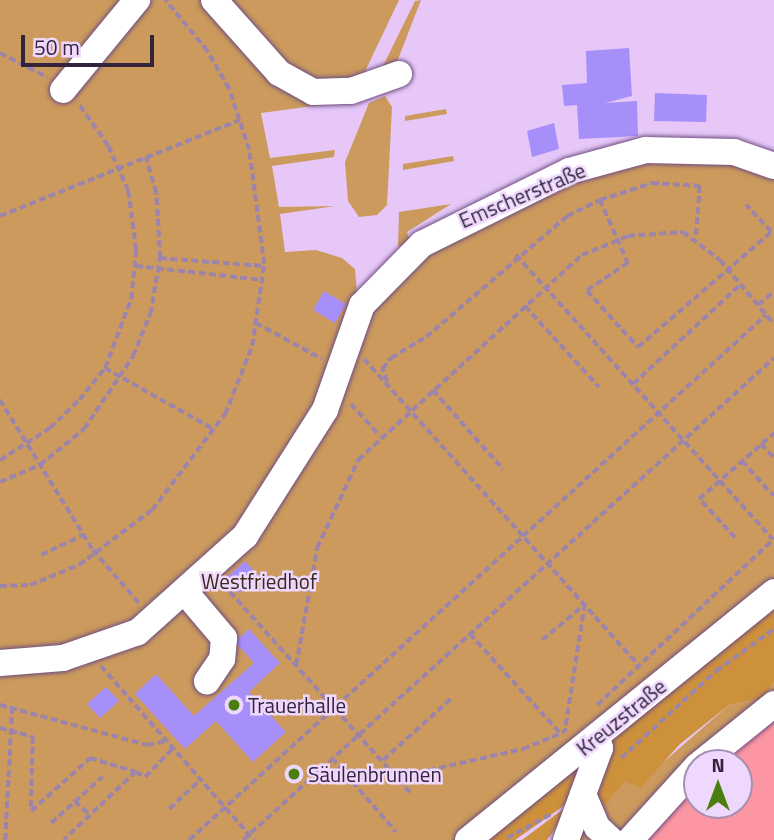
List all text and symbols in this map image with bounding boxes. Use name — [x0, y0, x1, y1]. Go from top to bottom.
scale bar — [24, 21, 158, 65]
text: 50 m — [34, 31, 80, 63]
street label: Emscherstraße — [455, 157, 589, 233]
park label: Westfriedhof — [201, 568, 317, 594]
street label: Kreuzstraße — [571, 673, 671, 761]
place label: Trauerhalle — [248, 692, 346, 718]
marker: Trauerhalle — [226, 697, 242, 713]
north arrow — [683, 749, 753, 819]
text: N — [711, 750, 725, 779]
place label: Säulenbrunnen — [308, 761, 442, 787]
marker: Säulenbrunnen — [286, 766, 302, 782]

